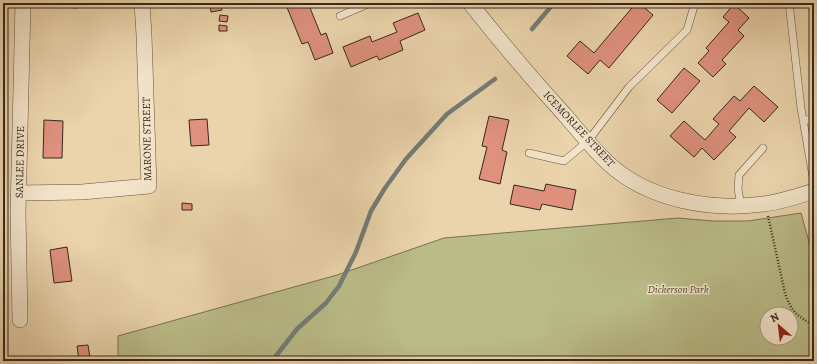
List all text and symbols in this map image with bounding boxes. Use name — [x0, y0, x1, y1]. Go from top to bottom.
street label: ICEMORLEE STREET — [540, 88, 618, 170]
street label: MARONE STREET — [139, 97, 155, 181]
street label: SANLEE DRIVE — [12, 126, 28, 198]
park label: Dickerson Park — [647, 282, 709, 297]
north arrow — [759, 306, 799, 346]
text: N — [767, 309, 782, 326]

